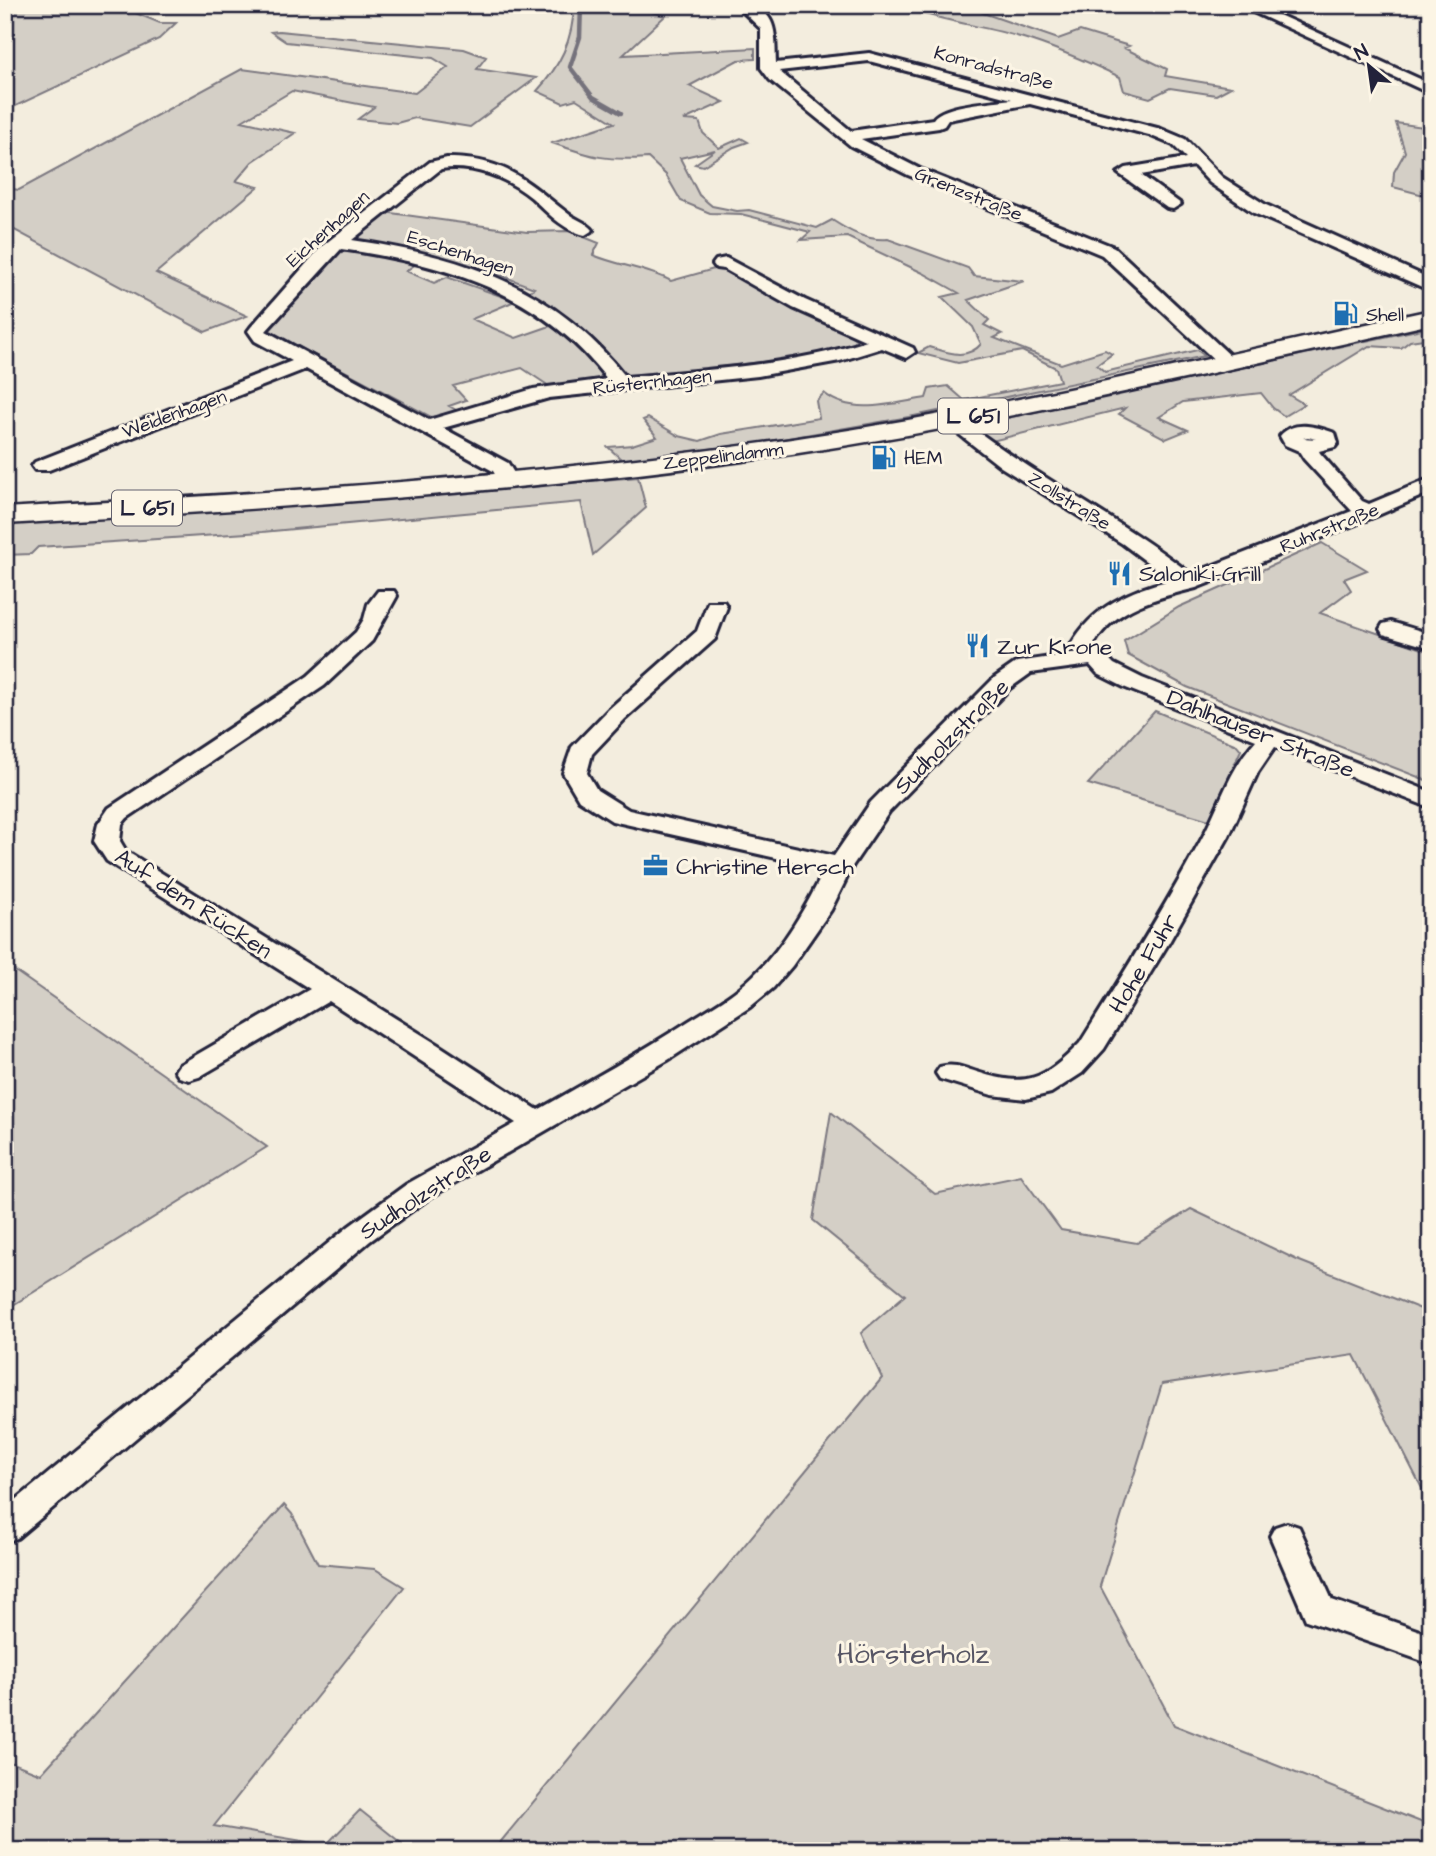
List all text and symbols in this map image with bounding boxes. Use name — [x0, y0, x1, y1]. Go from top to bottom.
north arrow — [1334, 32, 1404, 102]
text: N — [1350, 38, 1373, 67]
street label: Konradstraße — [931, 40, 1056, 97]
street label: Grenzstraße — [911, 161, 1026, 228]
street label: Eichenhagen — [280, 184, 376, 275]
street label: Eschenhagen — [403, 223, 517, 284]
fuel station icon: Shell — [1332, 300, 1360, 328]
place label: Shell — [1366, 302, 1404, 329]
street label: Rüsternhagen — [591, 363, 713, 403]
street label: Weidenhagen — [119, 383, 231, 447]
road number: L 651 — [938, 398, 1008, 434]
street label: Zeppelindamm — [662, 436, 785, 477]
fuel station icon: HEM — [870, 443, 898, 471]
place label: HEM — [904, 445, 943, 472]
street label: Zollstraße — [1023, 465, 1116, 537]
road number: L 651 — [112, 490, 182, 526]
street label: Ruhrstraße — [1276, 496, 1383, 560]
place label: Saloniki-Grill — [1139, 558, 1261, 590]
restaurant icon: Saloniki-Grill — [1105, 559, 1133, 587]
place label: Zur Krone — [997, 631, 1112, 663]
restaurant icon: Zur Krone — [963, 632, 991, 660]
street label: Sudholzstraße — [887, 672, 1017, 802]
street label: Dahlhauser Straße — [1162, 682, 1359, 786]
street label: Auf dem Rücken — [109, 841, 278, 967]
place label: Christine Hersch — [676, 851, 854, 883]
office icon: Christine Hersch — [642, 852, 670, 880]
street label: Hohe Fuhr — [1101, 907, 1186, 1020]
street label: Sudholzstraße — [353, 1138, 498, 1248]
park label: Hörsterholz — [837, 1635, 989, 1674]

